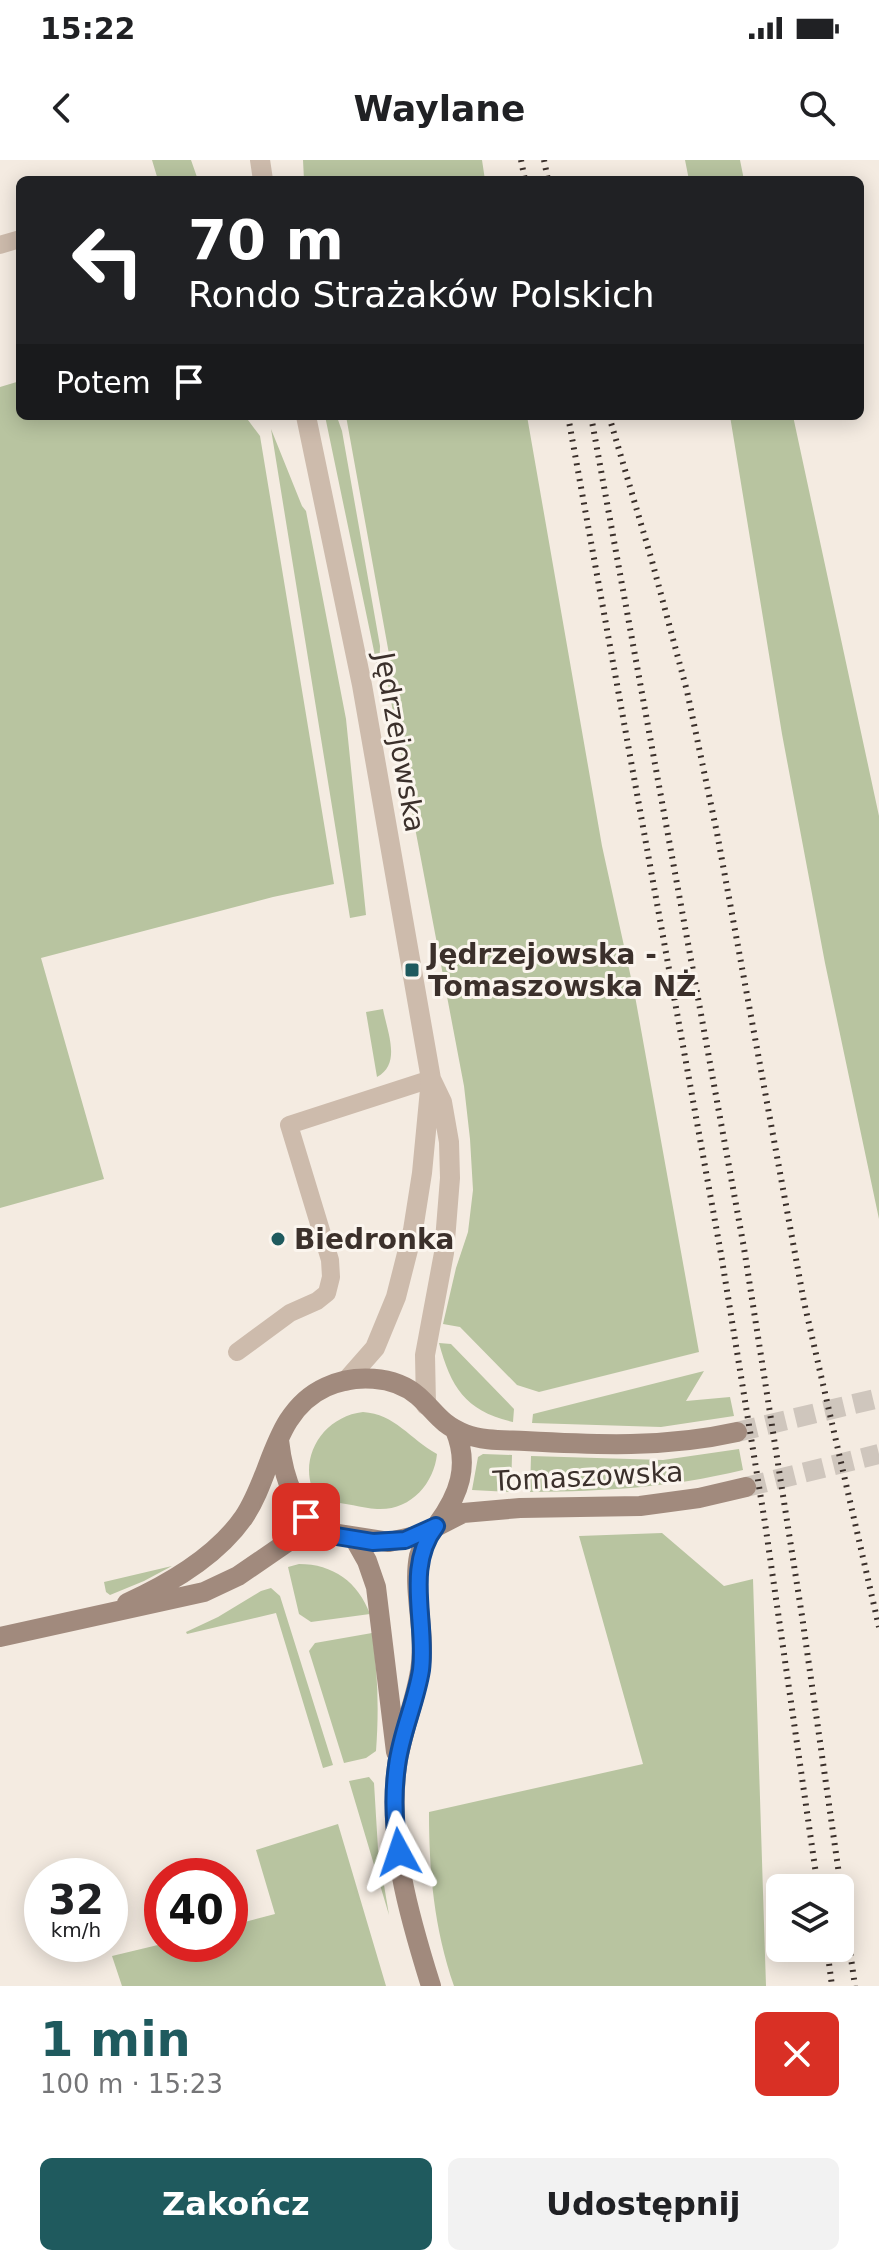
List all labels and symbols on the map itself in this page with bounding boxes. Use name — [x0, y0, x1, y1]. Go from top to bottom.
street label: Jędrzejowska — [367, 648, 432, 835]
place label: Jędrzejowska - Tomaszowska NŻ — [426, 938, 696, 1003]
marker: Jędrzejowska - Tomaszowska NŻ — [403, 961, 421, 979]
place label: Biedronka — [294, 1223, 454, 1256]
marker: Biedronka — [269, 1230, 287, 1248]
street label: Tomaszowska — [491, 1455, 684, 1498]
pin — [272, 1483, 340, 1551]
position arrow — [357, 1810, 441, 1894]
speed limit sign: 40 — [144, 1858, 248, 1962]

